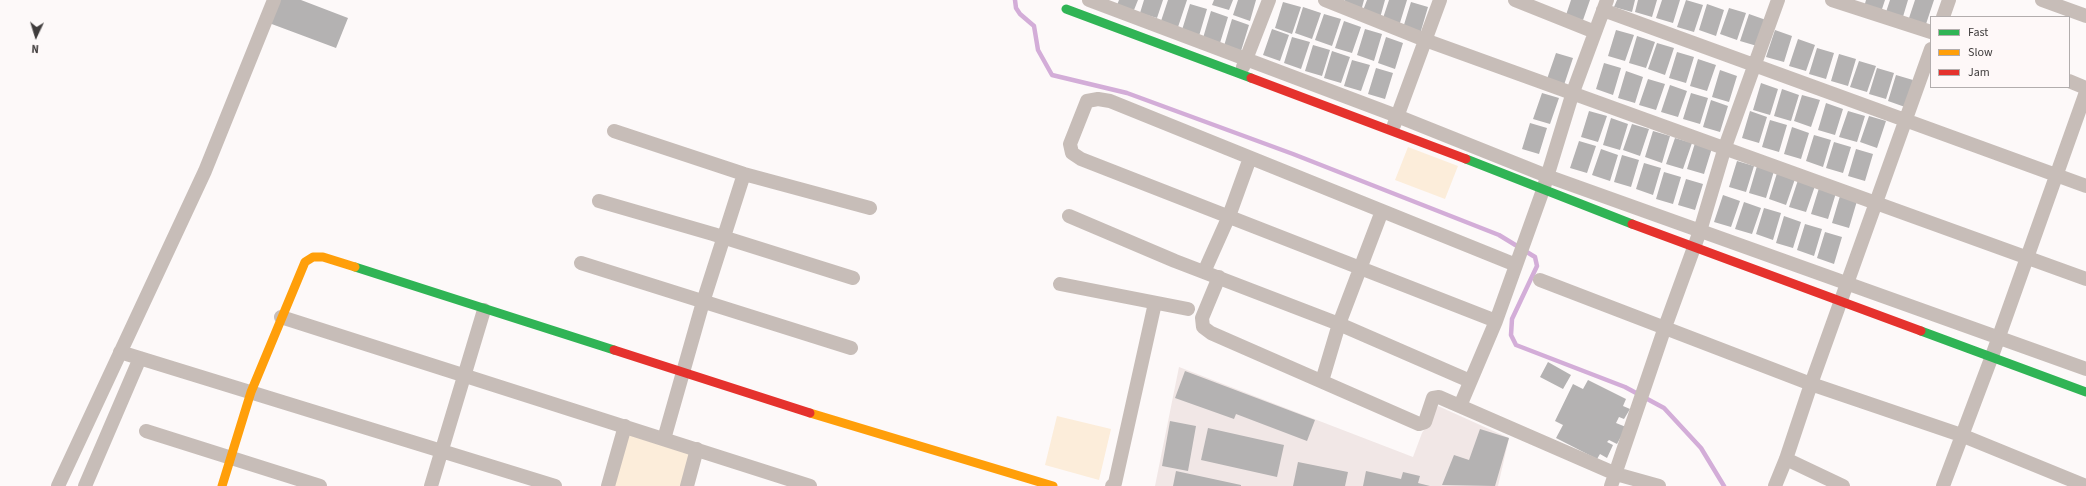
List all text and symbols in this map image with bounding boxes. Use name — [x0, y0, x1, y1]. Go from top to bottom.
north arrow — [16, 16, 56, 56]
legend — [1930, 16, 2070, 88]
text: Fast — [1968, 24, 1988, 41]
text: N — [31, 41, 39, 56]
text: Slow — [1968, 44, 1993, 61]
text: Jam — [1968, 64, 1990, 81]

